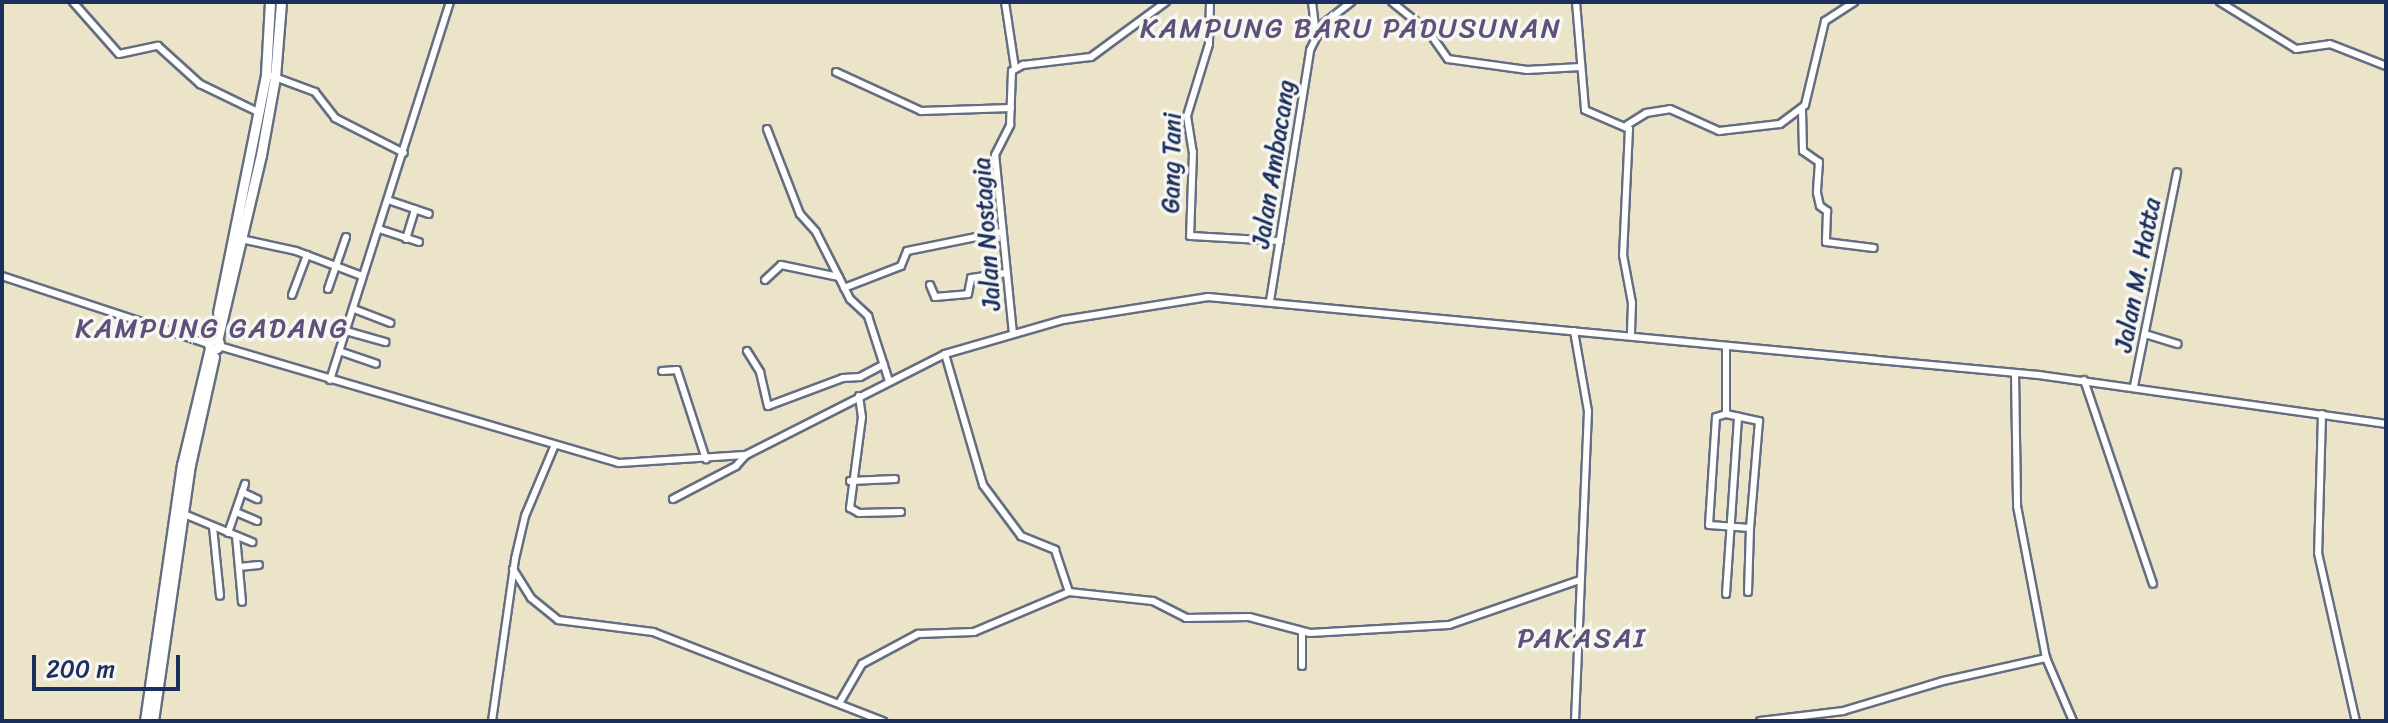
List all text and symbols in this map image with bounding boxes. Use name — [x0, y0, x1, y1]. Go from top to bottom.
district label: KAMPUNG BARU PADUSUNAN — [1142, 11, 1560, 45]
street label: Jalan Ambacang — [1247, 78, 1301, 250]
street label: Gang Tani — [1157, 112, 1187, 214]
street label: Jalan Nostagia — [967, 156, 1007, 312]
street label: Jalan M. Hatta — [2109, 196, 2167, 354]
district label: KAMPUNG GADANG — [75, 311, 349, 345]
district label: PAKASAI — [1519, 621, 1645, 655]
scale bar — [36, 639, 184, 689]
text: 200 m — [46, 648, 115, 690]

